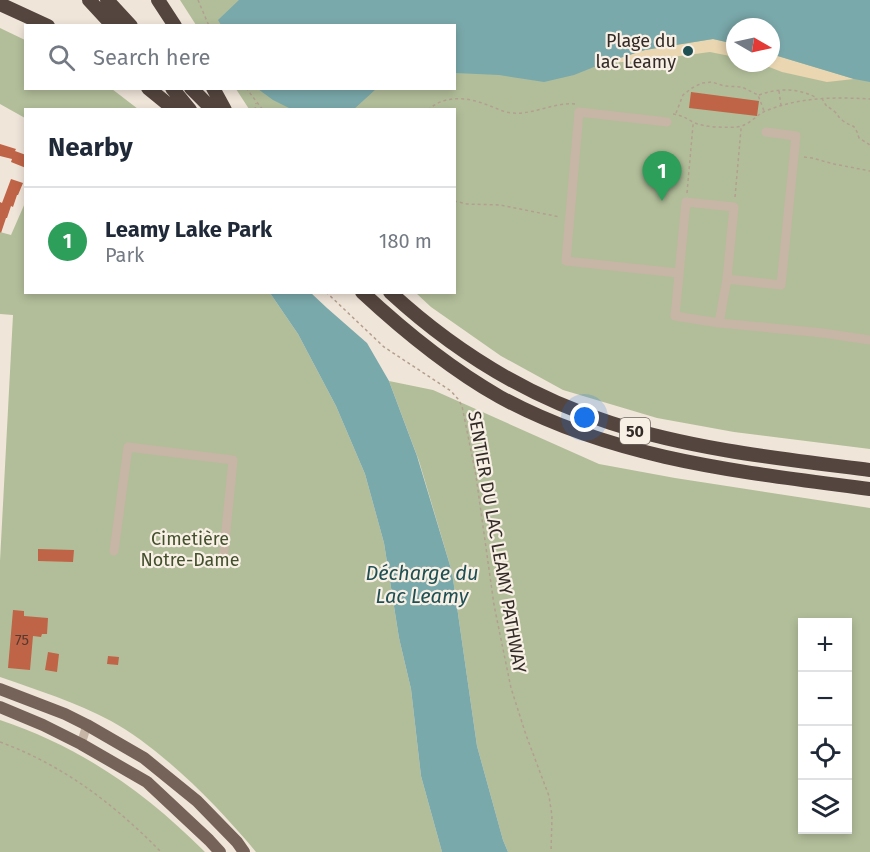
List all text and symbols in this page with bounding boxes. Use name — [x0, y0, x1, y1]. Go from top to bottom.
north arrow — [726, 18, 780, 72]
search box — [24, 24, 456, 90]
place label: Plage du lac Leamy — [596, 30, 676, 73]
icon: search — [45, 41, 78, 74]
text: Search here — [93, 44, 211, 71]
marker: Plage du lac Leamy — [681, 44, 695, 58]
text: Nearby — [48, 132, 133, 163]
pin: 1 — [642, 152, 682, 201]
text: Leamy Lake Park — [105, 216, 272, 243]
text: 1 — [63, 229, 72, 253]
text: 180 m — [379, 229, 432, 253]
text: Park — [105, 243, 144, 267]
your location — [570, 403, 599, 432]
street label: SENTIER DU LAC LEAMY PATHWAY — [463, 409, 531, 675]
road number: 50 — [620, 418, 650, 444]
park label: Cimetière Notre-Dame — [140, 528, 240, 571]
water label: Décharge du Lac Leamy — [366, 561, 478, 608]
map controls — [798, 618, 852, 834]
button: + — [798, 618, 852, 672]
house number: 75 — [15, 631, 29, 649]
button: − — [798, 672, 852, 726]
button: locate — [798, 726, 852, 780]
button: layers — [798, 780, 852, 834]

